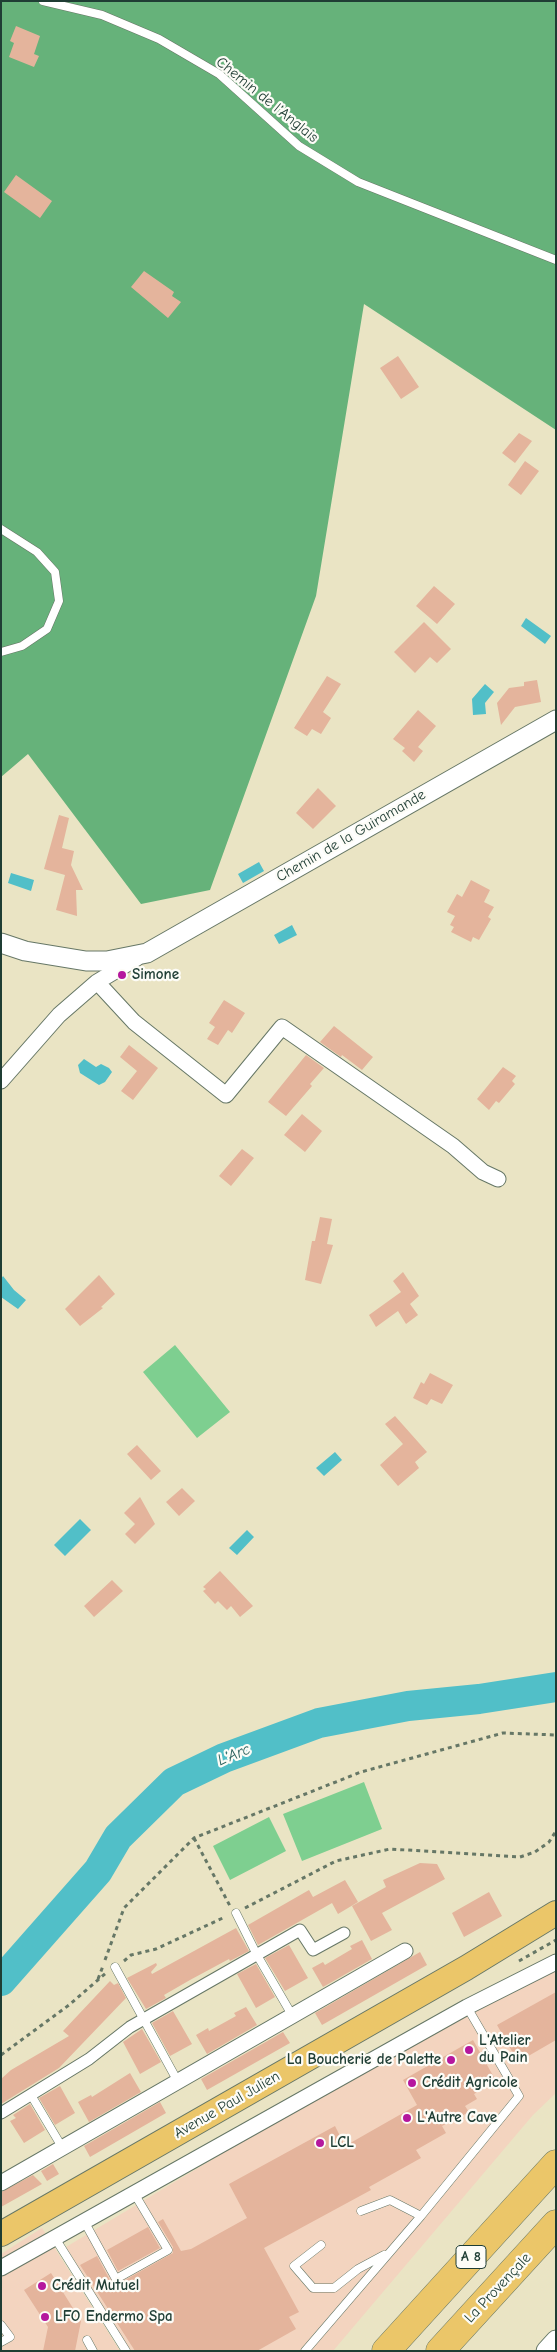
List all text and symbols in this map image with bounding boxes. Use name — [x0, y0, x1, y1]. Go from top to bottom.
street label: Chemin de l'Anglais — [212, 53, 322, 147]
street label: Chemin de la Guiramande — [273, 786, 429, 886]
place label: Simone — [132, 966, 179, 984]
marker: Simone — [116, 969, 128, 981]
water label: L'Arc — [215, 1740, 253, 1770]
place label: L'Atelier du Pain — [479, 2032, 531, 2067]
marker: L'Atelier du Pain — [463, 2044, 475, 2056]
place label: La Boucherie de Palette — [287, 2051, 441, 2069]
marker: La Boucherie de Palette — [445, 2054, 457, 2066]
street label: Avenue Paul Julien — [171, 2067, 283, 2143]
place label: Crédit Agricole — [422, 2074, 518, 2092]
marker: Crédit Agricole — [406, 2077, 418, 2089]
place label: L'Autre Cave — [417, 2109, 497, 2127]
marker: L'Autre Cave — [401, 2112, 413, 2124]
place label: LCL — [330, 2134, 354, 2152]
marker: LCL — [314, 2137, 326, 2149]
road number: A 8 — [456, 2246, 486, 2268]
street label: La Provençale — [461, 2249, 535, 2327]
place label: Crédit Mutuel — [52, 2277, 139, 2295]
marker: Crédit Mutuel — [36, 2280, 48, 2292]
place label: LFO Endermo Spa — [55, 2308, 173, 2326]
marker: LFO Endermo Spa — [39, 2311, 51, 2323]

